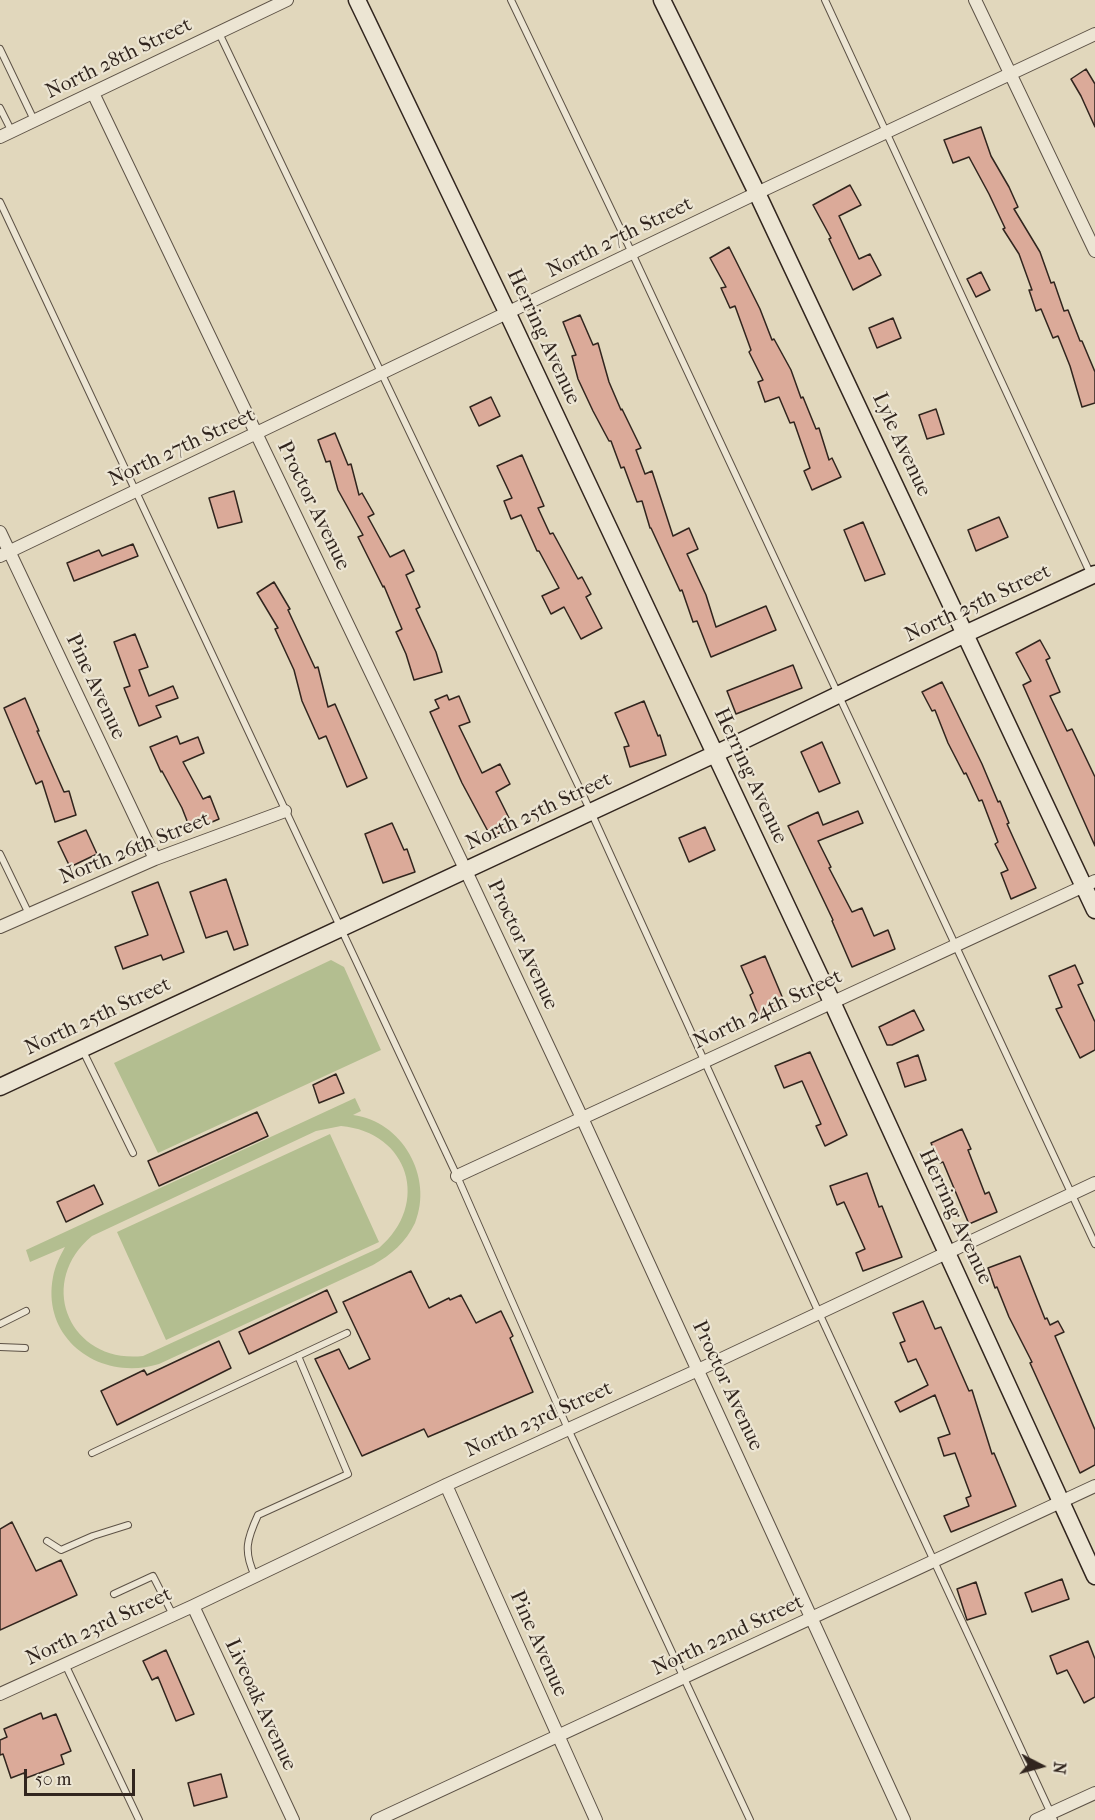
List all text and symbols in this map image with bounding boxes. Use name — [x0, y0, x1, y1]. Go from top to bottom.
street label: North 28th Street — [42, 13, 196, 105]
street label: North 27th Street — [543, 192, 697, 284]
street label: Herring Avenue — [501, 265, 585, 409]
street label: Lyle Avenue — [866, 389, 936, 501]
street label: North 27th Street — [105, 403, 259, 493]
street label: Proctor Avenue — [271, 437, 355, 575]
street label: North 25th Street — [901, 559, 1055, 649]
street label: Pine Avenue — [60, 630, 130, 744]
street label: Herring Avenue — [708, 704, 792, 848]
street label: North 25th Street — [462, 767, 616, 857]
street label: North 26th Street — [56, 807, 214, 891]
street label: Proctor Avenue — [481, 876, 563, 1014]
street label: North 24th Street — [690, 964, 846, 1056]
street label: North 25th Street — [21, 972, 175, 1062]
street label: Herring Avenue — [913, 1145, 997, 1289]
street label: Proctor Avenue — [686, 1317, 768, 1455]
street label: North 23rd Street — [462, 1376, 616, 1464]
street label: North 23rd Street — [22, 1582, 176, 1672]
street label: Pine Avenue — [503, 1587, 573, 1701]
street label: North 22nd Street — [648, 1590, 808, 1682]
street label: Liveoak Avenue — [218, 1635, 302, 1775]
north arrow — [1011, 1736, 1071, 1796]
scale bar — [27, 1757, 138, 1795]
text: N — [1049, 1761, 1069, 1775]
text: 50 m — [35, 1769, 71, 1790]

